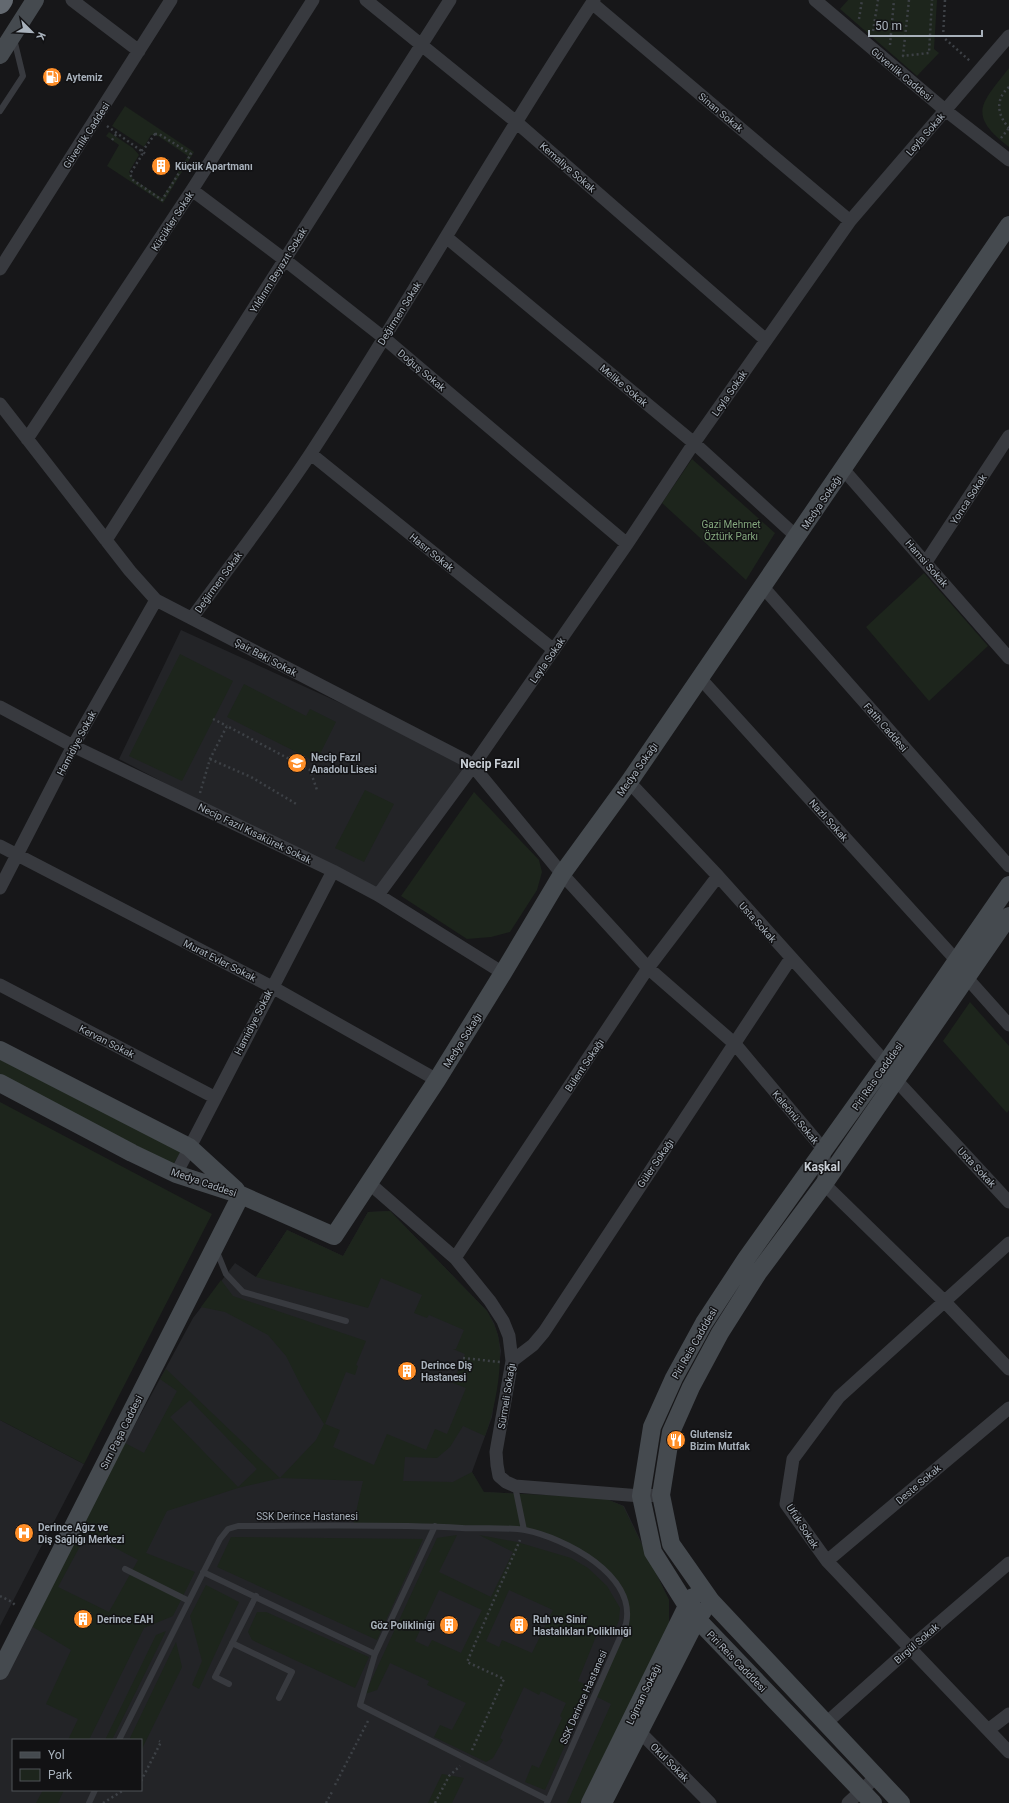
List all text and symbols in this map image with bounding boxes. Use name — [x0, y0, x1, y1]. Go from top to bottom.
north arrow — [12, 12, 52, 52]
scale bar — [869, 12, 982, 38]
text: 50 m — [875, 19, 902, 33]
text: K — [33, 30, 48, 43]
street label: Güvenlik Caddesi — [869, 46, 935, 103]
fuel station icon: Aytemiz — [41, 66, 63, 88]
place label: Aytemiz — [66, 72, 103, 83]
street label: Sinan Sokak — [696, 91, 746, 135]
street label: Güvenlik Caddesi — [61, 100, 112, 170]
street label: Leyla Sokak — [904, 110, 947, 158]
street label: Kemaliye Sokak — [538, 140, 598, 195]
building icon: Küçük Apartmanı — [150, 155, 172, 177]
place label: Küçük Apartmanı — [175, 161, 253, 172]
street label: Küçükler Sokak — [149, 189, 196, 253]
street label: Yıldırım Beyazıt Sokak — [248, 225, 310, 315]
street label: Değirmen Sokak — [376, 279, 424, 347]
street label: Doğuş Sokak — [396, 347, 448, 394]
street label: Melike Sokak — [598, 362, 650, 409]
street label: Leyla Sokak — [710, 368, 750, 418]
street label: Yonca Sokak — [948, 471, 989, 526]
street label: Medya Sokağı — [799, 473, 843, 531]
park label: Gazi Mehmet Öztürk Parkı — [701, 519, 761, 542]
street label: Hasır Sokak — [408, 531, 457, 574]
street label: Hamsi Sokak — [903, 538, 951, 590]
street label: Değirmen Sokak — [193, 549, 245, 615]
street label: Leyla Sokak — [528, 635, 568, 685]
street label: Şair Baki Sokak — [233, 636, 299, 679]
street label: Fatih Caddesi — [862, 701, 910, 754]
street label: Hamidiye Sokak — [55, 708, 99, 777]
street label: Medya Sokağı — [615, 741, 660, 798]
school or university icon: Necip Fazıl Anadolu Lisesi — [286, 752, 308, 774]
place label: Necip Fazıl Anadolu Lisesi — [311, 752, 377, 775]
district label: Necip Fazıl — [460, 757, 520, 771]
street label: Nazlı Sokak — [807, 797, 851, 844]
street label: Necip Fazıl Kısakürek Sokak — [196, 801, 314, 866]
street label: Usta Sokak — [737, 900, 779, 945]
street label: Murat Evler Sokak — [182, 937, 259, 984]
street label: Hamidiye Sokak — [232, 987, 275, 1057]
street label: Medya Sokağı — [441, 1011, 484, 1070]
street label: Kervan Sokak — [77, 1023, 137, 1060]
street label: Bülent Sokağı — [563, 1037, 606, 1094]
street label: Piri Reis Cadddesi — [850, 1040, 905, 1112]
street label: Kaleönü Sokak — [770, 1089, 822, 1147]
street label: Güler Sokağı — [635, 1137, 676, 1190]
street label: Usta Sokak — [956, 1145, 998, 1190]
district label: Kaşkal — [804, 1160, 840, 1174]
street label: Medya Caddesi — [170, 1166, 238, 1199]
street label: Piri Reis Cadddesi — [670, 1306, 719, 1381]
building icon: Derince Diş Hastanesi — [396, 1360, 418, 1382]
place label: Derince Diş Hastanesi — [421, 1360, 472, 1383]
street label: Sürmeli Sokağı — [496, 1362, 517, 1430]
street label: Sırrı Paşa Caddesi — [98, 1394, 145, 1471]
restaurant icon: Glutensiz Bizim Mutfak — [665, 1429, 687, 1451]
place label: Glutensiz Bizim Mutfak — [690, 1429, 751, 1452]
street label: Deste Sokak — [894, 1462, 944, 1506]
street label: Ufuk Sokak — [784, 1502, 821, 1551]
street label: SSK Derince Hastanesi — [256, 1511, 358, 1522]
hospital icon: Derince Ağız ve Diş Sağlığı Merkezi — [13, 1522, 35, 1544]
place label: Derince Ağız ve Diş Sağlığı Merkezi — [38, 1522, 125, 1545]
building icon: Derince EAH — [72, 1608, 94, 1630]
place label: Derince EAH — [97, 1614, 153, 1625]
building icon: Göz Polikliniği — [438, 1614, 460, 1636]
building icon: Ruh ve Sinir Hastalıkları Polikliniği — [508, 1614, 530, 1636]
place label: Ruh ve Sinir Hastalıkları Polikliniği — [533, 1614, 632, 1637]
place label: Göz Polikliniği — [370, 1620, 435, 1631]
street label: Birgül Sokak — [892, 1621, 941, 1666]
street label: Piri Reis Cadddesi — [705, 1629, 769, 1694]
street label: SSK Derince Hastanesi — [558, 1649, 609, 1746]
street label: Lojman Sokağı — [624, 1662, 663, 1726]
legend — [12, 1739, 142, 1791]
street label: Okul Sokak — [648, 1741, 692, 1784]
text: Yol — [48, 1748, 65, 1762]
text: Park — [48, 1768, 73, 1782]

